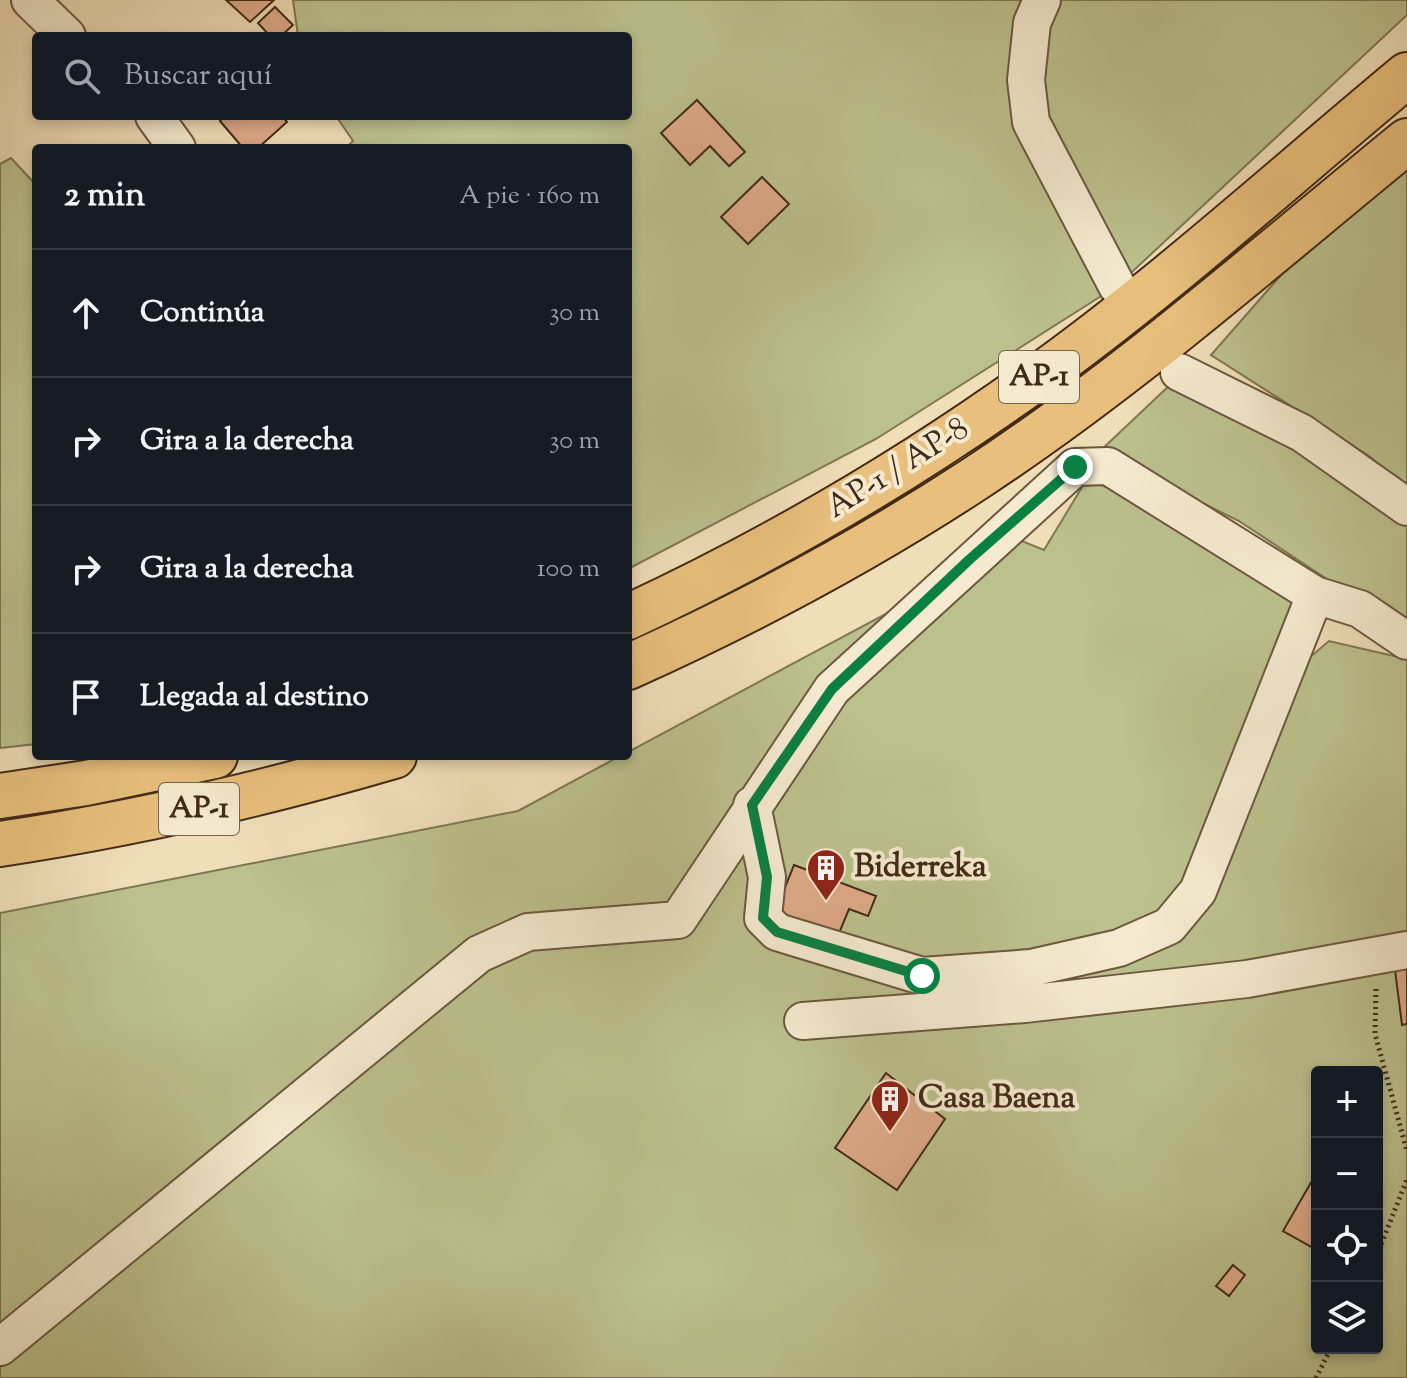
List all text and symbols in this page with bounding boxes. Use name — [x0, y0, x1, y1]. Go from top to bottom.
search box — [32, 32, 632, 120]
icon: search — [60, 54, 104, 98]
text: Buscar aquí — [124, 55, 272, 98]
text: 2 min — [64, 172, 145, 221]
text: A pie · 160 m — [459, 178, 600, 215]
icon: ahead — [64, 291, 108, 335]
text: Continúa — [140, 292, 265, 335]
text: 30 m — [549, 295, 600, 332]
road number: AP-1 — [999, 351, 1079, 403]
street label: AP-1 / AP-8 — [818, 407, 978, 531]
icon: right — [64, 419, 108, 463]
text: Gira a la derecha — [140, 420, 354, 463]
text: 30 m — [549, 423, 600, 460]
route end — [1057, 449, 1093, 485]
icon: right — [64, 547, 108, 591]
text: Gira a la derecha — [140, 548, 354, 591]
text: 100 m — [537, 551, 600, 588]
icon: arrive — [64, 675, 108, 719]
text: Llegada al destino — [140, 676, 369, 719]
road number: AP-1 — [159, 783, 239, 835]
place label: Biderreka — [854, 845, 987, 891]
building icon: Biderreka — [805, 847, 847, 902]
route start — [904, 958, 940, 994]
map controls — [1311, 1066, 1383, 1354]
button: + — [1311, 1066, 1383, 1138]
place label: Casa Baena — [918, 1076, 1076, 1122]
building icon: Casa Baena — [869, 1078, 911, 1133]
button: − — [1311, 1138, 1383, 1210]
button: locate — [1311, 1210, 1383, 1282]
button: layers — [1311, 1282, 1383, 1354]

